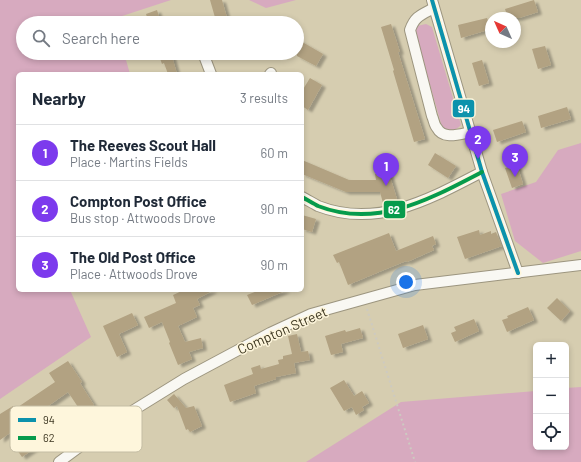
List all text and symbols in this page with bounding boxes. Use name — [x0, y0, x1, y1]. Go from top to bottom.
north arrow — [485, 12, 521, 48]
search box — [16, 16, 304, 60]
icon: search — [30, 27, 52, 49]
text: Search here — [62, 29, 140, 47]
text: Nearby — [32, 88, 86, 108]
text: 3 results — [240, 90, 288, 106]
line badge: 94 — [452, 99, 475, 118]
text: 94 — [458, 102, 471, 115]
pin: 2 — [465, 126, 491, 159]
text: The Reeves Scout Hall — [70, 136, 216, 154]
pin: 3 — [502, 144, 528, 177]
text: 1 — [43, 145, 47, 161]
text: 60 m — [261, 145, 288, 161]
pin: 1 — [373, 153, 399, 186]
text: Place · Martins Fields — [70, 154, 188, 170]
text: Compton Post Office — [70, 192, 207, 210]
line badge: 62 — [383, 200, 406, 219]
text: 2 — [41, 201, 49, 217]
text: 90 m — [261, 201, 288, 217]
text: 62 — [388, 203, 400, 216]
text: Bus stop · Attwoods Drove — [70, 210, 216, 226]
text: The Old Post Office — [70, 248, 196, 266]
text: 3 — [41, 257, 49, 273]
text: 90 m — [261, 257, 288, 273]
text: Place · Attwoods Drove — [70, 266, 198, 282]
your location — [396, 272, 416, 292]
street label: Compton Street — [234, 303, 330, 357]
map controls — [533, 342, 569, 450]
button: + — [533, 342, 569, 378]
button: − — [533, 378, 569, 414]
legend — [10, 406, 142, 452]
text: 94 — [43, 413, 55, 426]
button: locate — [533, 414, 569, 450]
text: 62 — [43, 431, 55, 444]

